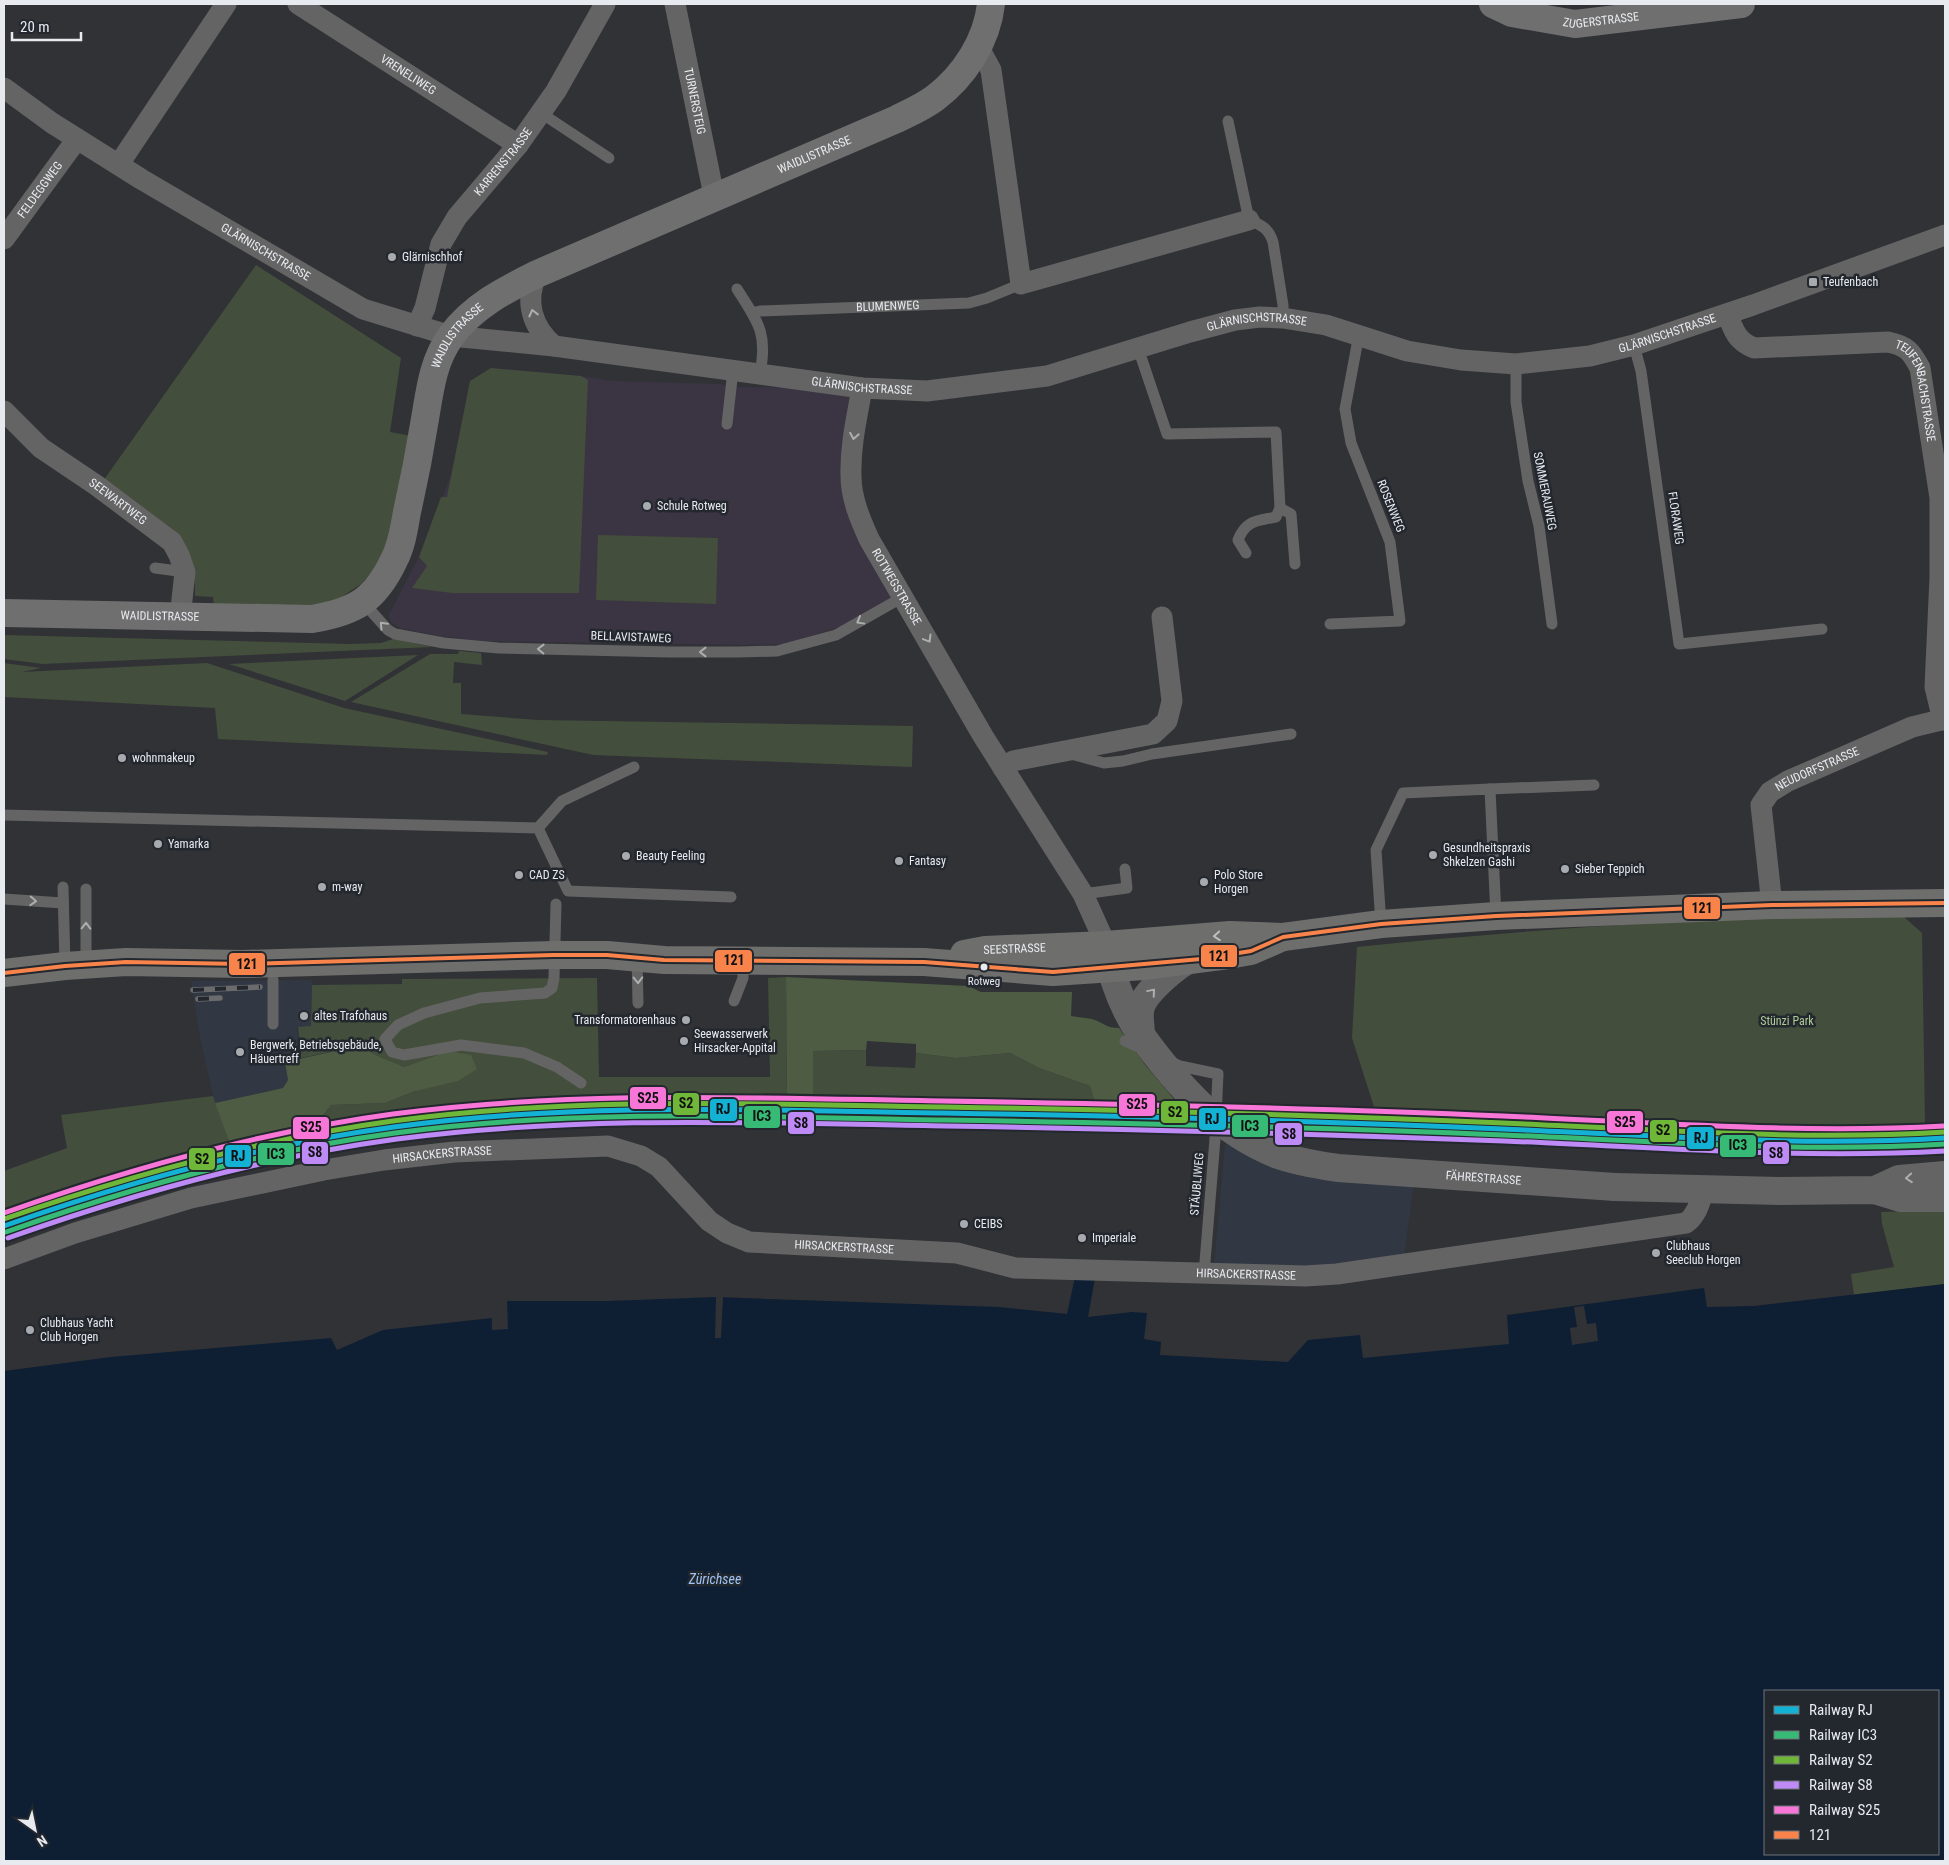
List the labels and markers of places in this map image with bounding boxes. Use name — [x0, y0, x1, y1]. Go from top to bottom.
place label: Glärnischhof — [402, 250, 462, 264]
marker: Glärnischhof — [386, 251, 398, 263]
place label: Teufenbach — [1823, 275, 1878, 289]
marker: Teufenbach — [1807, 276, 1819, 288]
place label: Schule Rotweg — [657, 499, 727, 513]
marker: Schule Rotweg — [641, 500, 653, 512]
place label: wohnmakeup — [132, 751, 195, 765]
marker: wohnmakeup — [116, 752, 128, 764]
place label: Yamarka — [168, 837, 209, 851]
marker: Yamarka — [152, 838, 164, 850]
place label: Gesundheitspraxis Shkelzen Gashi — [1443, 841, 1531, 869]
place label: Beauty Feeling — [636, 849, 705, 863]
marker: Gesundheitspraxis Shkelzen Gashi — [1427, 849, 1439, 861]
marker: Beauty Feeling — [620, 850, 632, 862]
place label: Fantasy — [909, 854, 946, 868]
marker: Fantasy — [893, 855, 905, 867]
place label: Sieber Teppich — [1575, 862, 1645, 876]
marker: Sieber Teppich — [1559, 863, 1571, 875]
place label: CAD ZS — [529, 868, 565, 882]
place label: Polo Store Horgen — [1214, 868, 1263, 896]
marker: CAD ZS — [513, 869, 525, 881]
marker: Polo Store Horgen — [1198, 876, 1210, 888]
place label: m-way — [332, 880, 362, 894]
marker: m-way — [316, 881, 328, 893]
marker: Rotweg — [979, 962, 989, 972]
place label: Rotweg — [968, 975, 1000, 988]
place label: altes Trafohaus — [314, 1009, 387, 1023]
marker: altes Trafohaus — [298, 1010, 310, 1022]
place label: Transformatorenhaus — [574, 1013, 676, 1027]
marker: Transformatorenhaus — [680, 1014, 692, 1026]
place label: Seewasserwerk Hirsacker-Appital — [694, 1027, 776, 1055]
marker: Seewasserwerk Hirsacker-Appital — [678, 1035, 690, 1047]
place label: Bergwerk, Betriebsgebäude, Häuertreff — [250, 1038, 381, 1066]
marker: Bergwerk, Betriebsgebäude, Häuertreff — [234, 1046, 246, 1058]
place label: CEIBS — [974, 1217, 1003, 1231]
marker: CEIBS — [958, 1218, 970, 1230]
place label: Imperiale — [1092, 1231, 1136, 1245]
marker: Imperiale — [1076, 1232, 1088, 1244]
place label: Clubhaus Seeclub Horgen — [1666, 1239, 1741, 1267]
marker: Clubhaus Seeclub Horgen — [1650, 1247, 1662, 1259]
place label: Clubhaus Yacht Club Horgen — [40, 1316, 114, 1344]
marker: Clubhaus Yacht Club Horgen — [24, 1324, 36, 1336]

